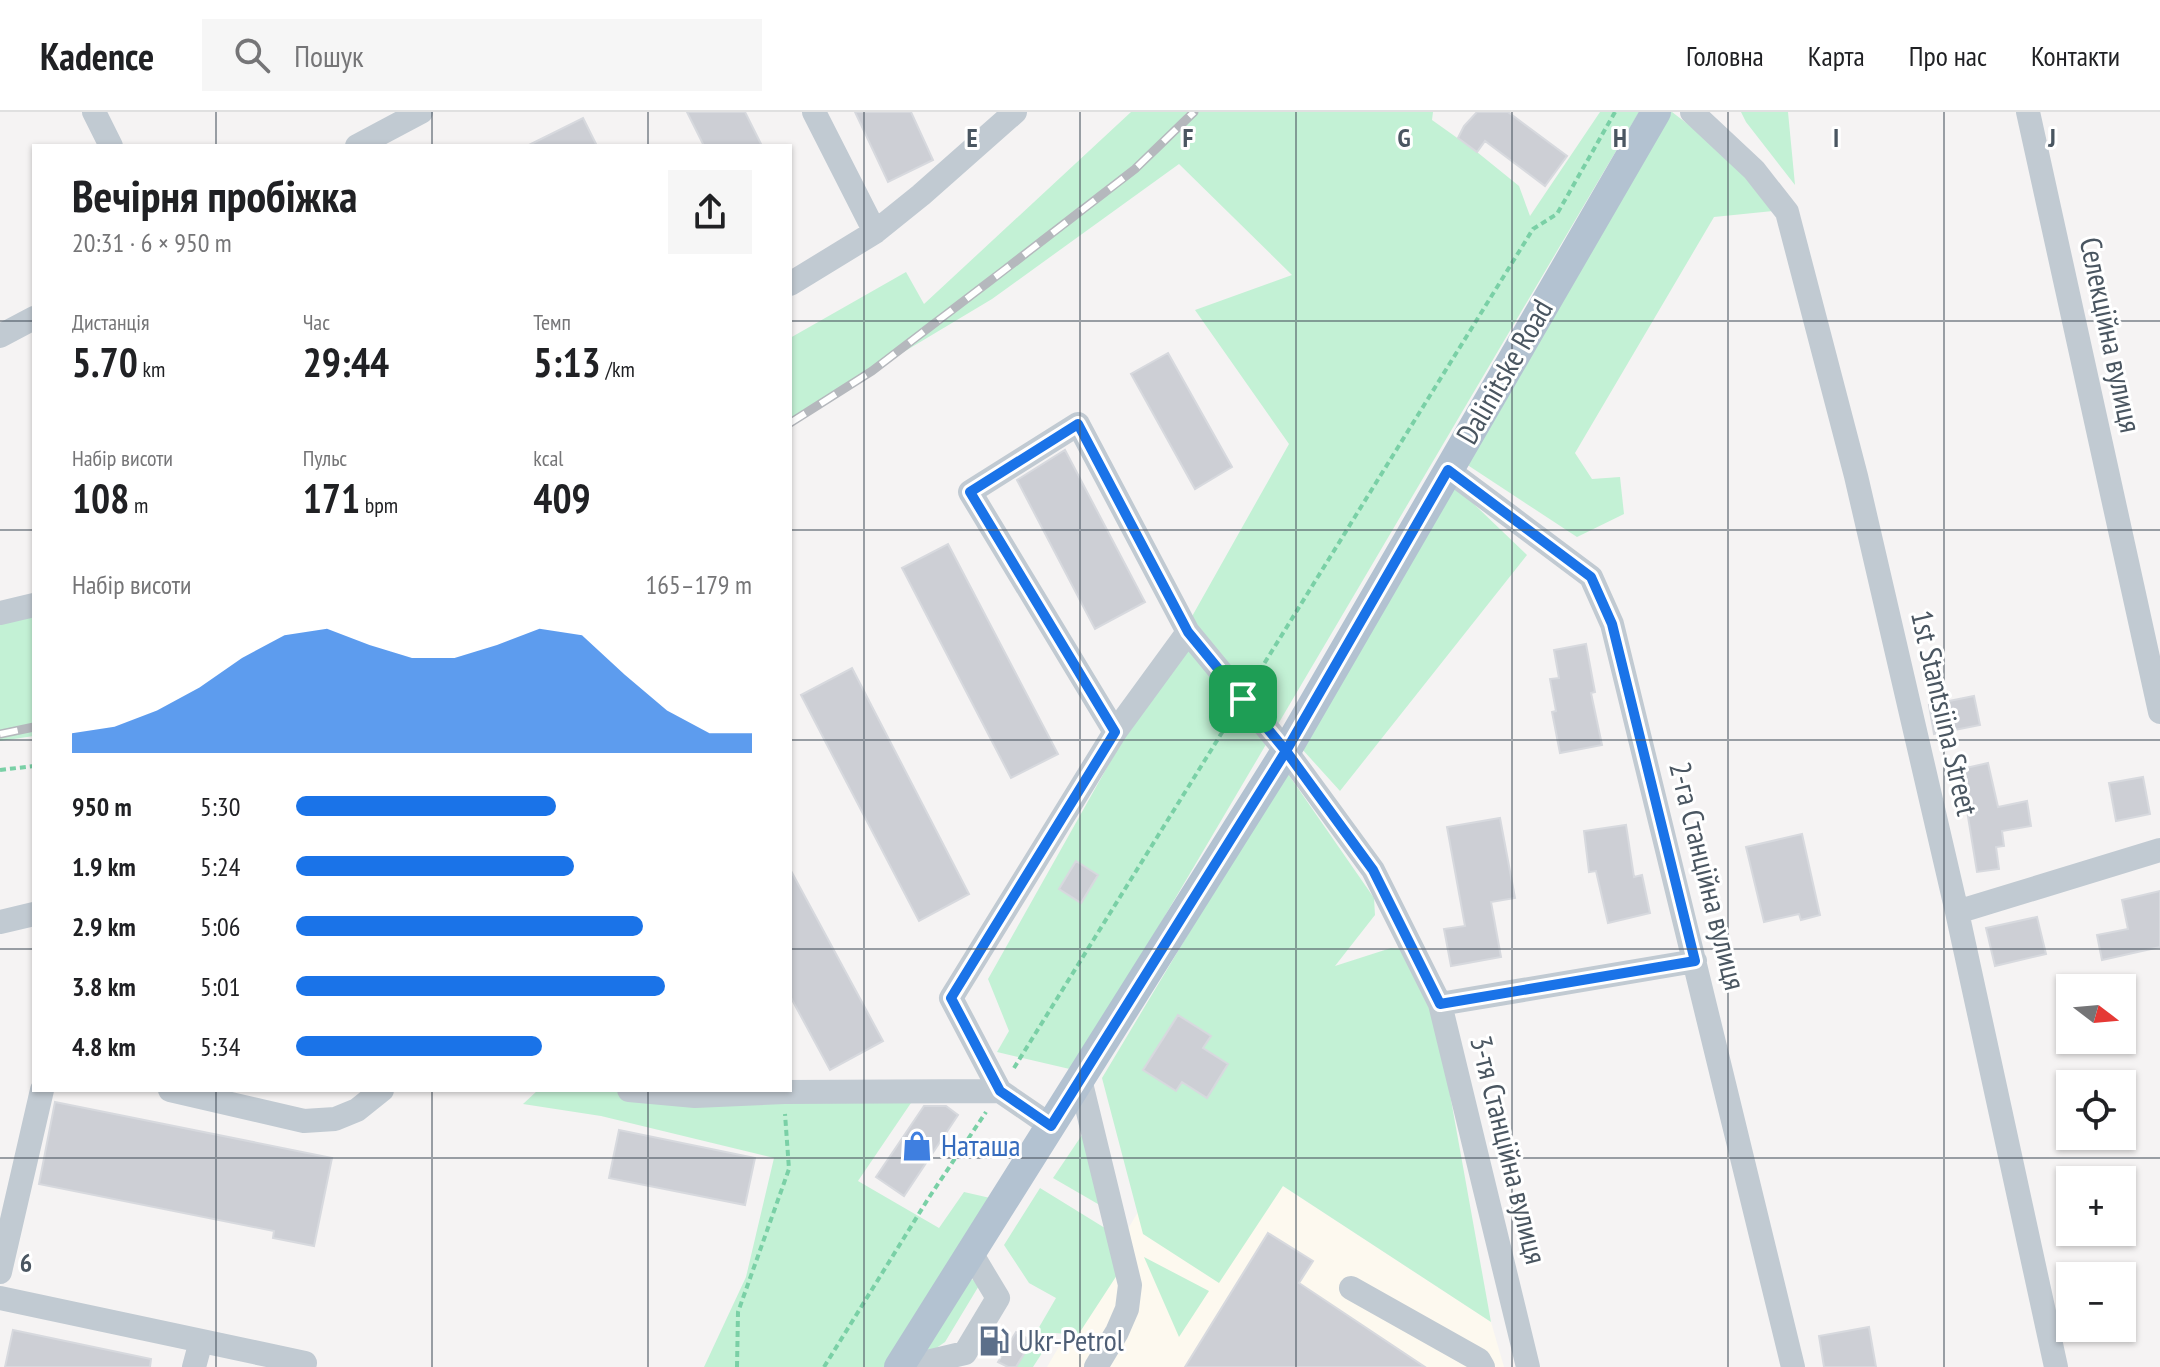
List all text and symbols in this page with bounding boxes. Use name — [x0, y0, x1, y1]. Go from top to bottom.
search box — [202, 19, 762, 91]
text: Kadence — [40, 31, 154, 80]
icon: search — [230, 33, 274, 77]
text: Пошук — [294, 36, 364, 75]
text: Головна — [1686, 37, 1764, 74]
text: Карта — [1808, 37, 1865, 74]
text: Про нас — [1909, 37, 1987, 74]
text: Контакти — [2031, 37, 2120, 74]
text: E — [966, 121, 978, 154]
text: F — [1183, 121, 1194, 154]
text: G — [1397, 121, 1411, 154]
text: H — [1613, 121, 1627, 154]
text: I — [1833, 121, 1839, 154]
text: J — [2047, 121, 2056, 154]
text: Вечірня пробіжка — [72, 167, 357, 224]
button: share — [668, 170, 752, 254]
text: 20:31 · 6 × 950 m — [72, 226, 232, 259]
street label: Селекційна вулиця — [2072, 234, 2151, 436]
street label: Dalinitske Road — [1447, 292, 1561, 451]
text: Дистанція — [72, 308, 150, 336]
text: Час — [303, 308, 330, 336]
text: Темп — [533, 308, 571, 336]
text: 5.70 — [72, 336, 138, 388]
text: 29:44 — [303, 336, 389, 388]
text: 5:13 — [533, 336, 601, 388]
text: km — [138, 355, 165, 383]
text: /km — [601, 355, 635, 383]
text: Набір висоти — [72, 444, 173, 472]
text: Пульс — [303, 444, 347, 472]
text: kcal — [533, 444, 563, 472]
text: 108 — [72, 472, 129, 524]
text: 171 — [303, 472, 360, 524]
text: 409 — [533, 472, 591, 524]
text: m — [129, 491, 148, 519]
text: bpm — [360, 491, 398, 519]
text: Набір висоти — [72, 568, 191, 601]
text: 165–179 m — [646, 568, 752, 601]
street label: 1st Stantsiina Street — [1903, 606, 1988, 820]
pin — [1209, 665, 1277, 733]
icon: arrive — [1221, 677, 1265, 721]
street label: 2-га Станційна вулиця — [1661, 757, 1756, 994]
text: 950 m — [72, 790, 132, 823]
text: 5:30 — [200, 790, 240, 823]
text: 1.9 km — [72, 850, 136, 883]
text: 5:24 — [200, 850, 240, 883]
text: 2.9 km — [72, 910, 136, 943]
text: 5:06 — [200, 910, 240, 943]
text: 3.8 km — [72, 970, 136, 1003]
text: 5:01 — [200, 970, 240, 1003]
north arrow — [2056, 974, 2136, 1054]
map controls — [2056, 974, 2136, 1342]
text: 4.8 km — [72, 1030, 136, 1063]
text: 5:34 — [200, 1030, 240, 1063]
street label: 3-тя Станційна вулиця — [1462, 1032, 1557, 1268]
button: locate — [2056, 1070, 2136, 1150]
place label: Наташа — [941, 1125, 1021, 1164]
shop icon: Наташа — [900, 1129, 934, 1163]
button: + — [2056, 1166, 2136, 1246]
text: 6 — [20, 1246, 32, 1279]
button: − — [2056, 1262, 2136, 1342]
place label: Ukr-Petrol — [1018, 1320, 1124, 1359]
fuel station icon: Ukr-Petrol — [977, 1324, 1011, 1358]

